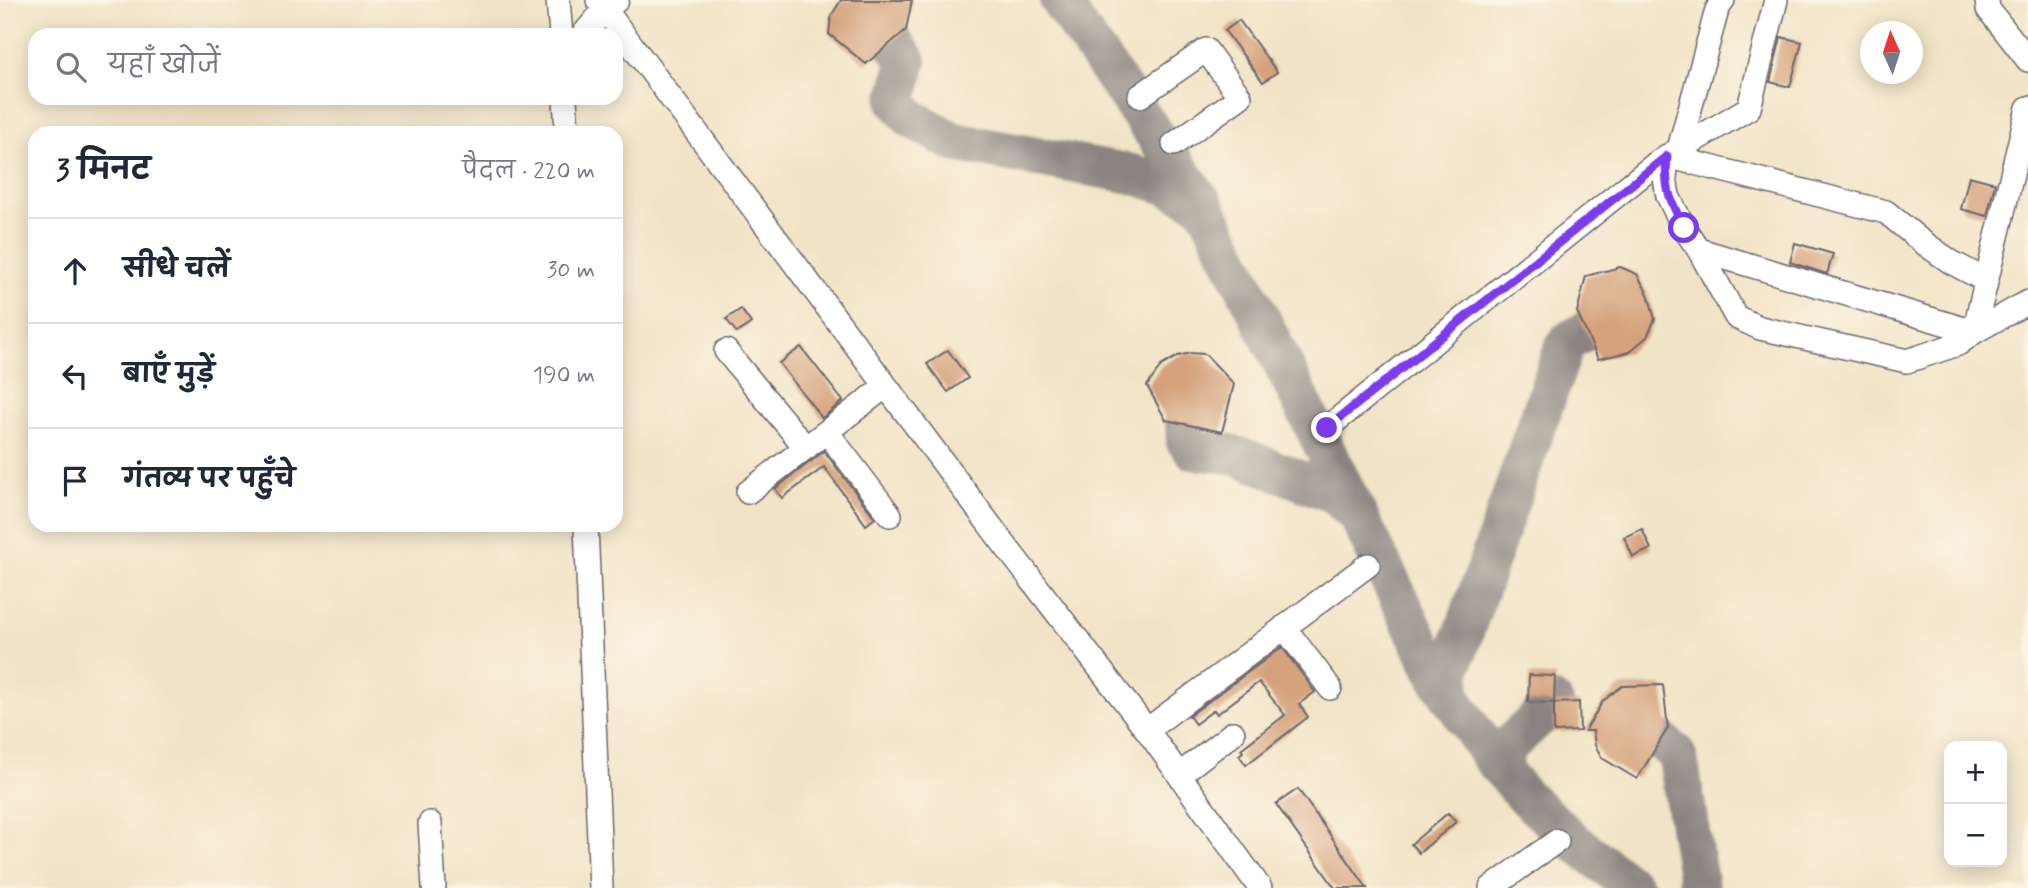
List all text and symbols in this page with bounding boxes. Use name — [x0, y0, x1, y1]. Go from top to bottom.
north arrow — [1860, 21, 1923, 84]
search box — [28, 28, 623, 105]
icon: search — [52, 48, 90, 86]
text: यहाँ खोजें — [108, 49, 220, 83]
text: 3 मिनट — [56, 151, 150, 190]
text: पैदल · 220 m — [462, 157, 595, 187]
route start — [1668, 212, 1699, 243]
icon: ahead — [56, 252, 94, 290]
text: सीधे चलें — [123, 253, 230, 287]
text: 30 m — [547, 256, 595, 286]
icon: left — [56, 357, 94, 395]
text: बाएँ मुड़ें — [123, 358, 215, 392]
text: 190 m — [533, 361, 595, 391]
route end — [1311, 412, 1342, 443]
icon: arrive — [56, 462, 94, 500]
text: गंतव्य पर पहुँचे — [123, 463, 295, 497]
map controls — [1944, 741, 2007, 867]
button: + — [1944, 741, 2007, 804]
button: − — [1944, 804, 2007, 867]

